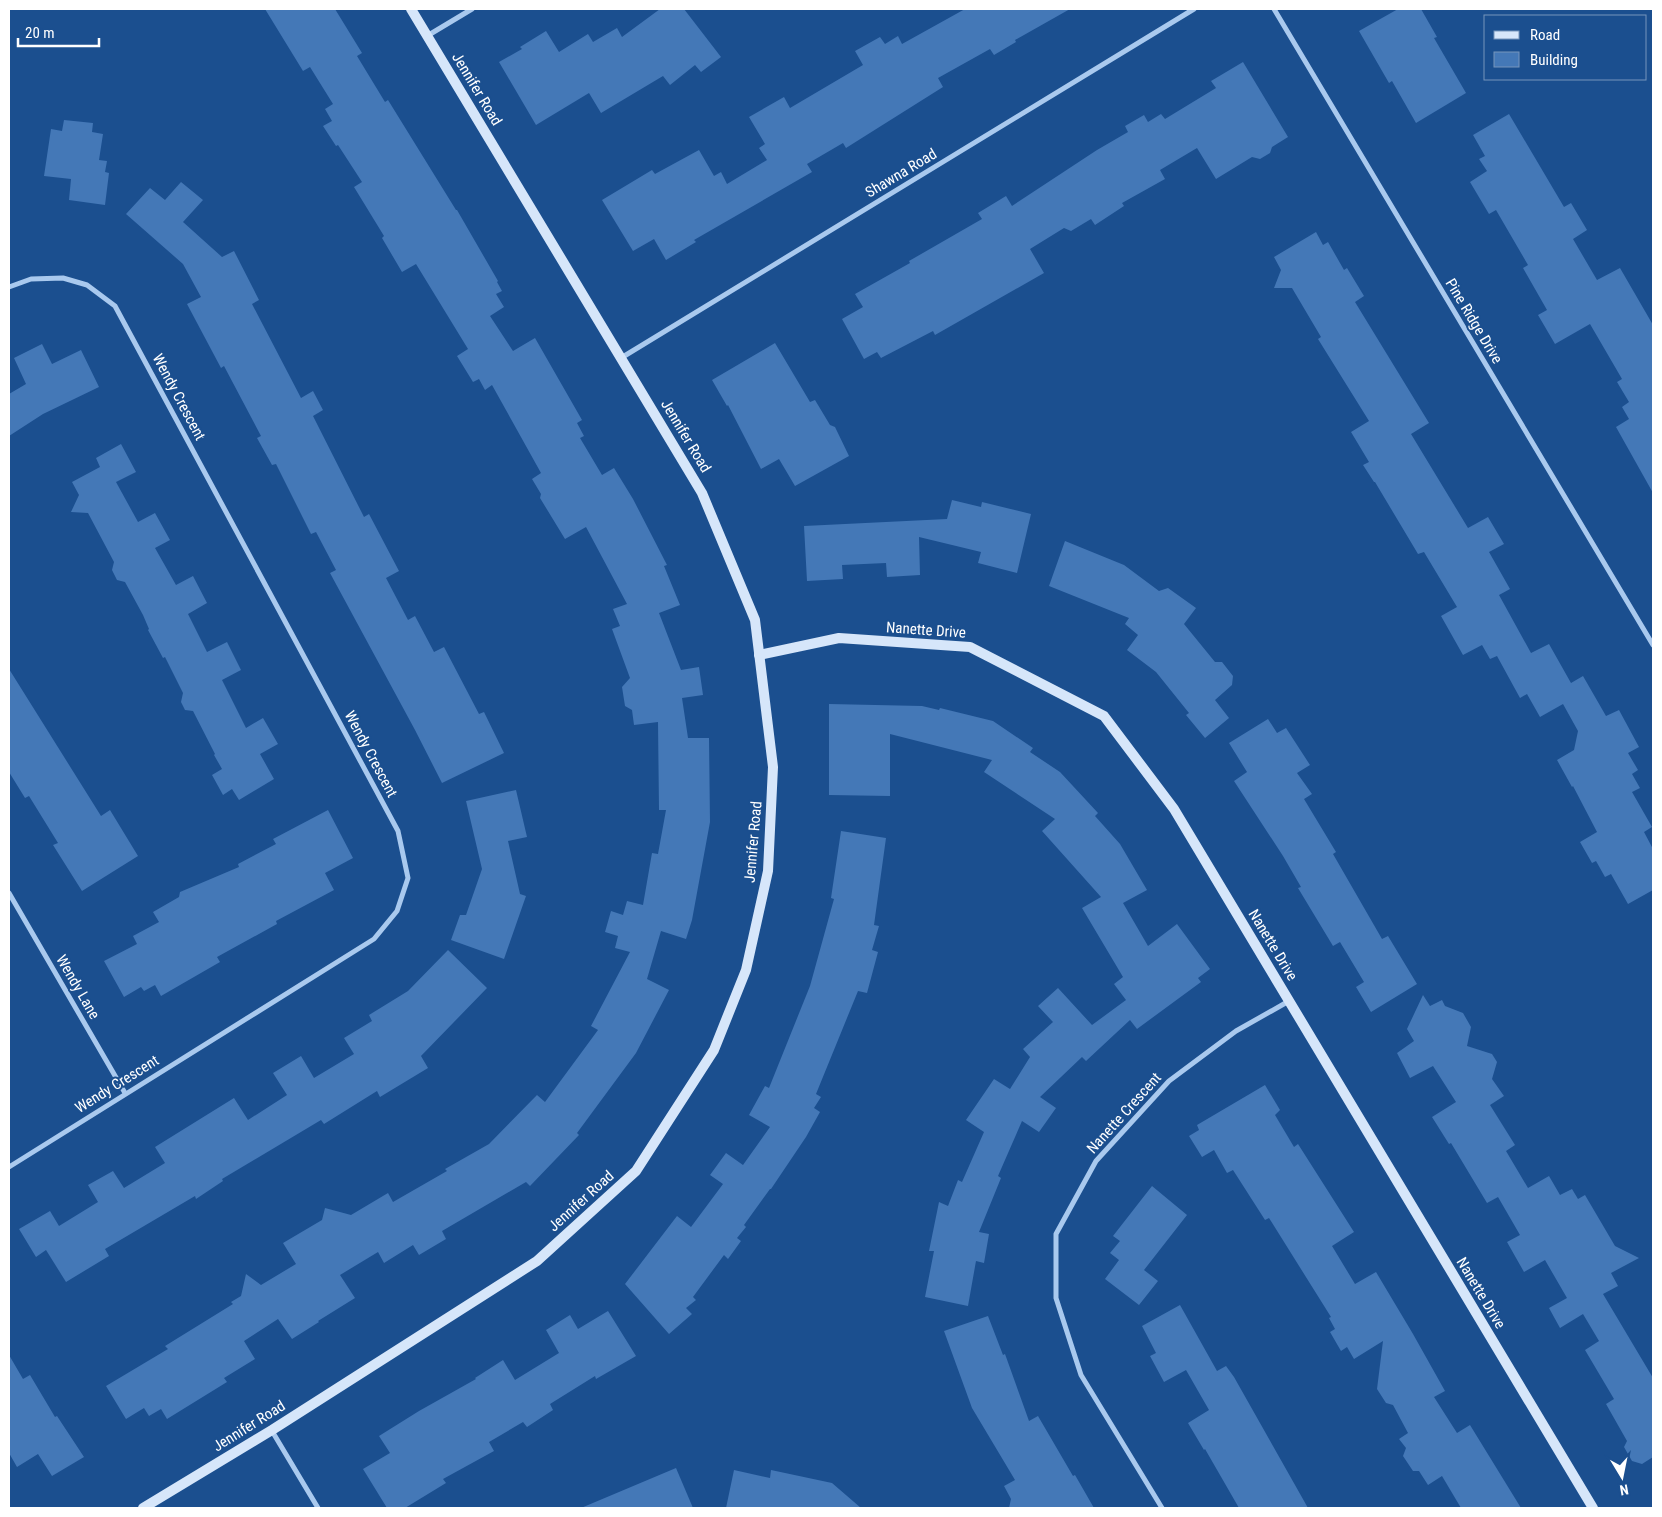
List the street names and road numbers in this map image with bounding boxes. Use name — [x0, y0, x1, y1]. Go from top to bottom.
street label: Jennifer Road — [448, 49, 506, 129]
street label: Shawna Road — [862, 145, 940, 201]
street label: Pine Ridge Drive — [1442, 275, 1506, 367]
street label: Wendy Crescent — [149, 351, 209, 443]
street label: Jennifer Road — [657, 396, 715, 476]
street label: Nanette Drive — [885, 618, 967, 642]
street label: Wendy Crescent — [341, 708, 401, 800]
street label: Jennifer Road — [740, 800, 766, 884]
street label: Nanette Drive — [1245, 906, 1301, 984]
street label: Wendy Lane — [52, 952, 104, 1022]
street label: Wendy Crescent — [72, 1051, 162, 1117]
street label: Nanette Crescent — [1083, 1069, 1165, 1157]
street label: Jennifer Road — [545, 1167, 617, 1235]
street label: Nanette Drive — [1453, 1254, 1509, 1332]
street label: Jennifer Road — [209, 1397, 289, 1455]

